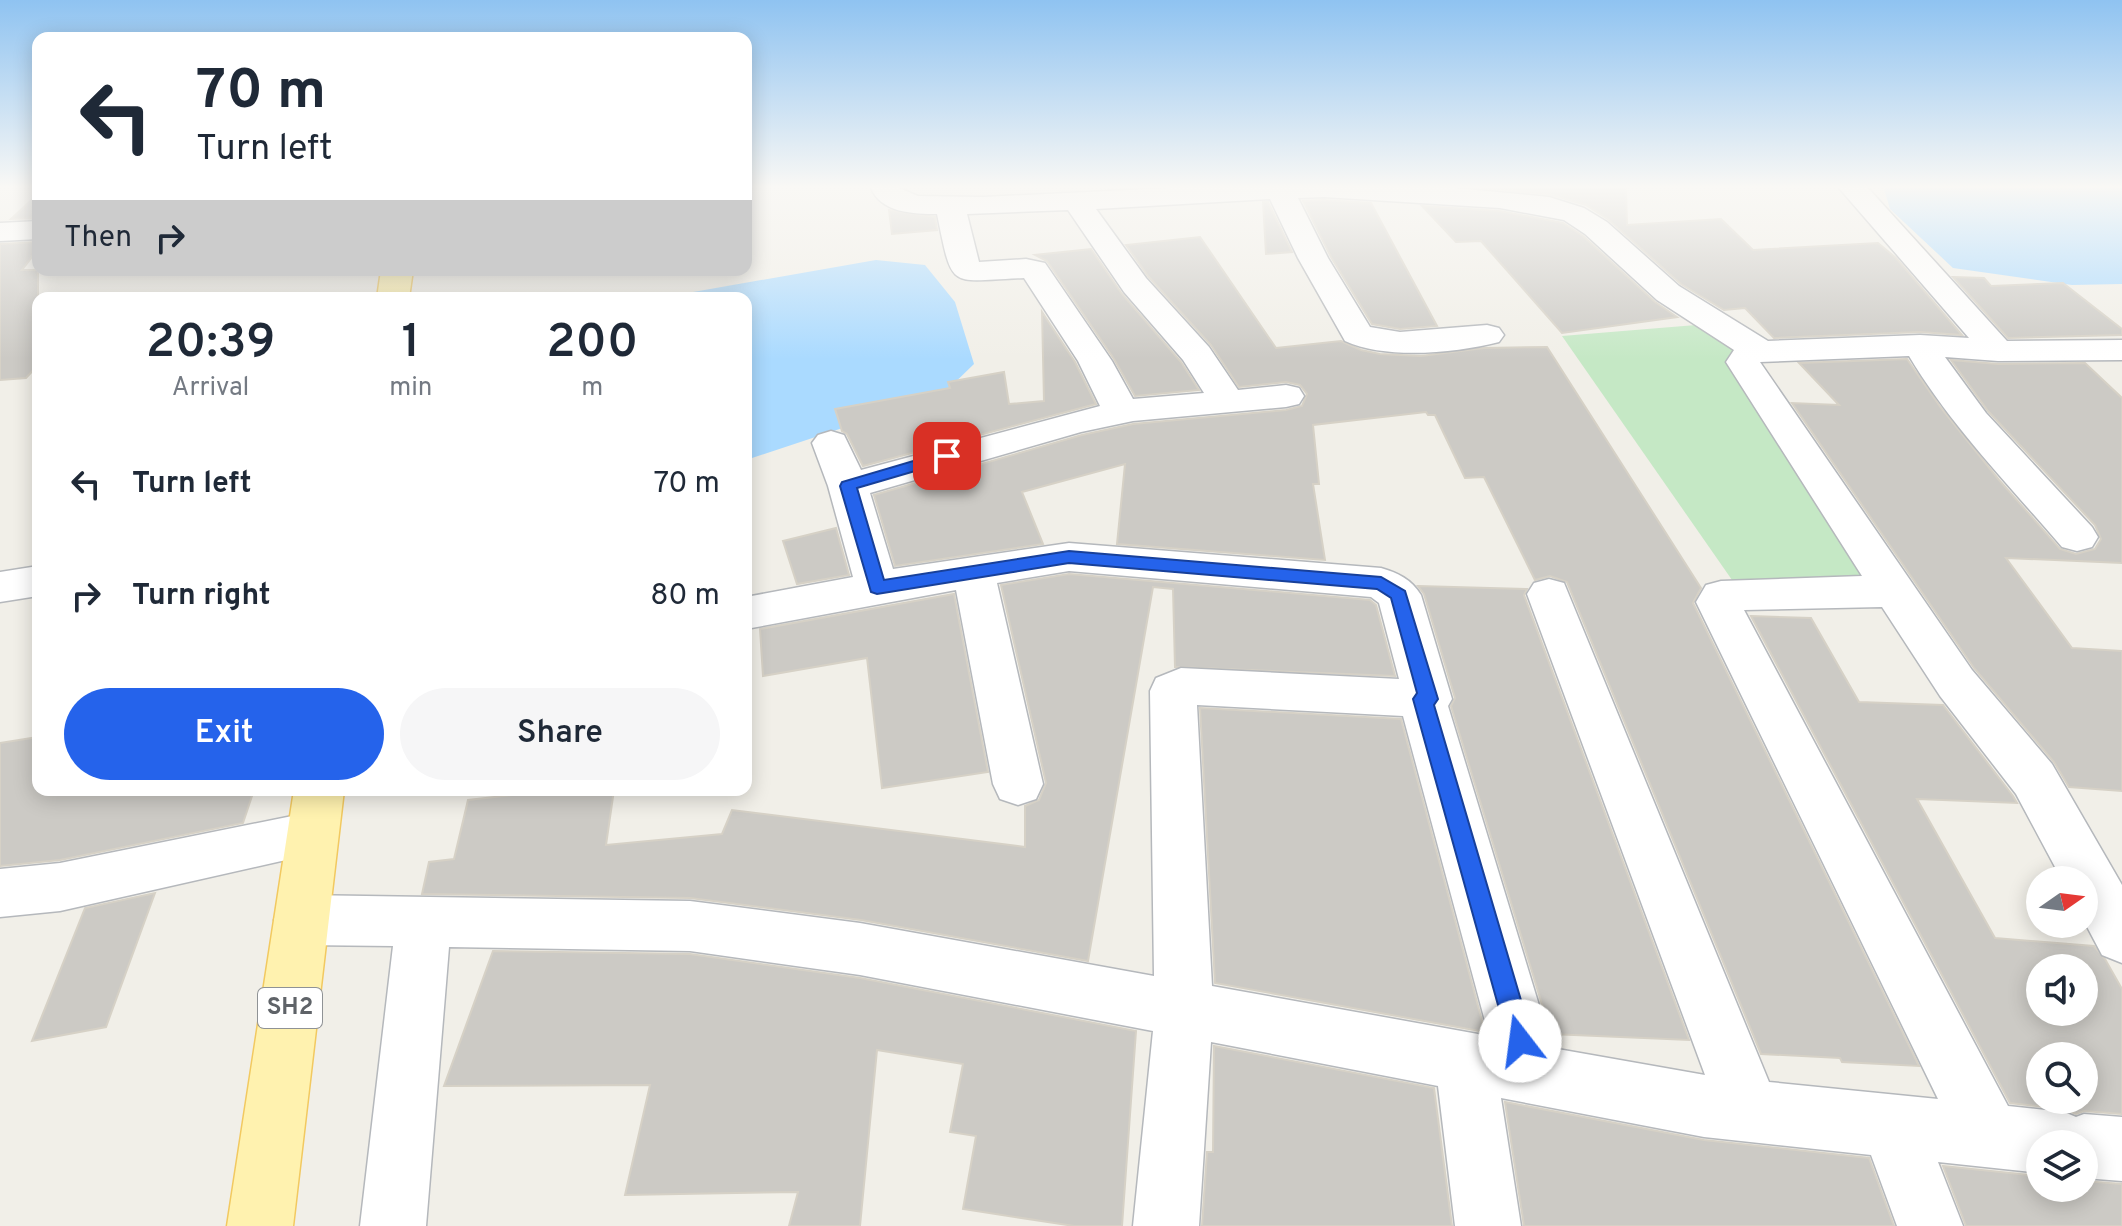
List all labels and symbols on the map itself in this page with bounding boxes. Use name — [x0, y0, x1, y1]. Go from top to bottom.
pin — [913, 422, 981, 490]
north arrow — [2026, 866, 2098, 938]
road number: SH2 — [258, 988, 322, 1028]
position arrow — [1478, 999, 1562, 1083]

